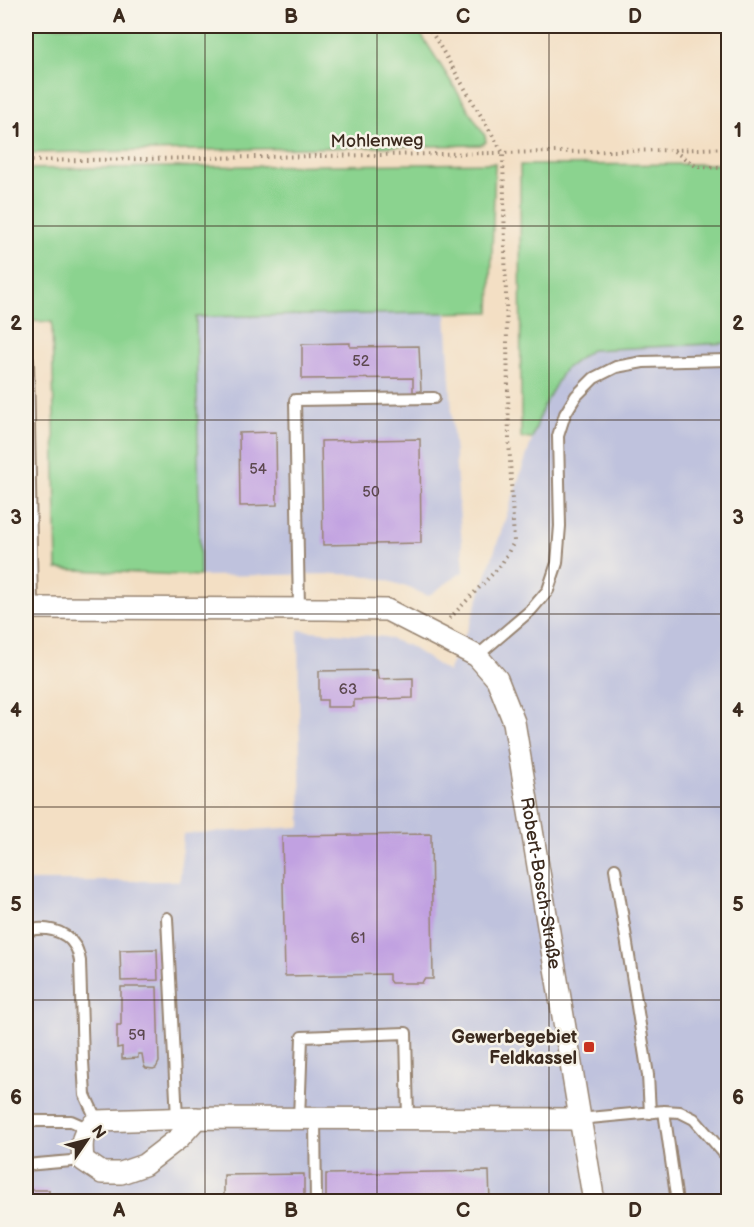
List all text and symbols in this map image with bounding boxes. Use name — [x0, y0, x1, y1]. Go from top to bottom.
text: A — [112, 5, 126, 29]
text: B — [284, 5, 298, 29]
text: C — [456, 5, 470, 29]
text: D — [628, 5, 642, 29]
text: 1 — [12, 119, 20, 143]
text: 1 — [734, 119, 742, 143]
street label: Mohlenweg — [330, 130, 424, 152]
text: 2 — [10, 312, 22, 336]
text: 2 — [732, 312, 744, 336]
house number: 52 — [352, 352, 370, 371]
house number: 54 — [249, 460, 267, 479]
house number: 50 — [362, 483, 380, 502]
text: 3 — [10, 506, 22, 530]
text: 3 — [732, 506, 744, 530]
house number: 63 — [339, 680, 357, 699]
text: 4 — [10, 699, 22, 723]
text: 4 — [732, 699, 744, 723]
street label: Robert-Bosch-Straße — [516, 796, 566, 971]
text: 5 — [10, 893, 22, 917]
text: 5 — [732, 893, 744, 917]
house number: 61 — [351, 929, 365, 948]
house number: 59 — [128, 1026, 146, 1045]
place label: Gewerbegebiet Feldkassel — [451, 1027, 577, 1069]
marker: Gewerbegebiet Feldkassel — [582, 1040, 596, 1054]
text: 6 — [10, 1086, 22, 1110]
text: 6 — [732, 1086, 744, 1110]
north arrow — [57, 1110, 117, 1170]
text: N — [87, 1122, 109, 1143]
text: A — [112, 1199, 126, 1223]
text: B — [284, 1199, 298, 1223]
text: C — [456, 1199, 470, 1223]
text: D — [628, 1199, 642, 1223]

